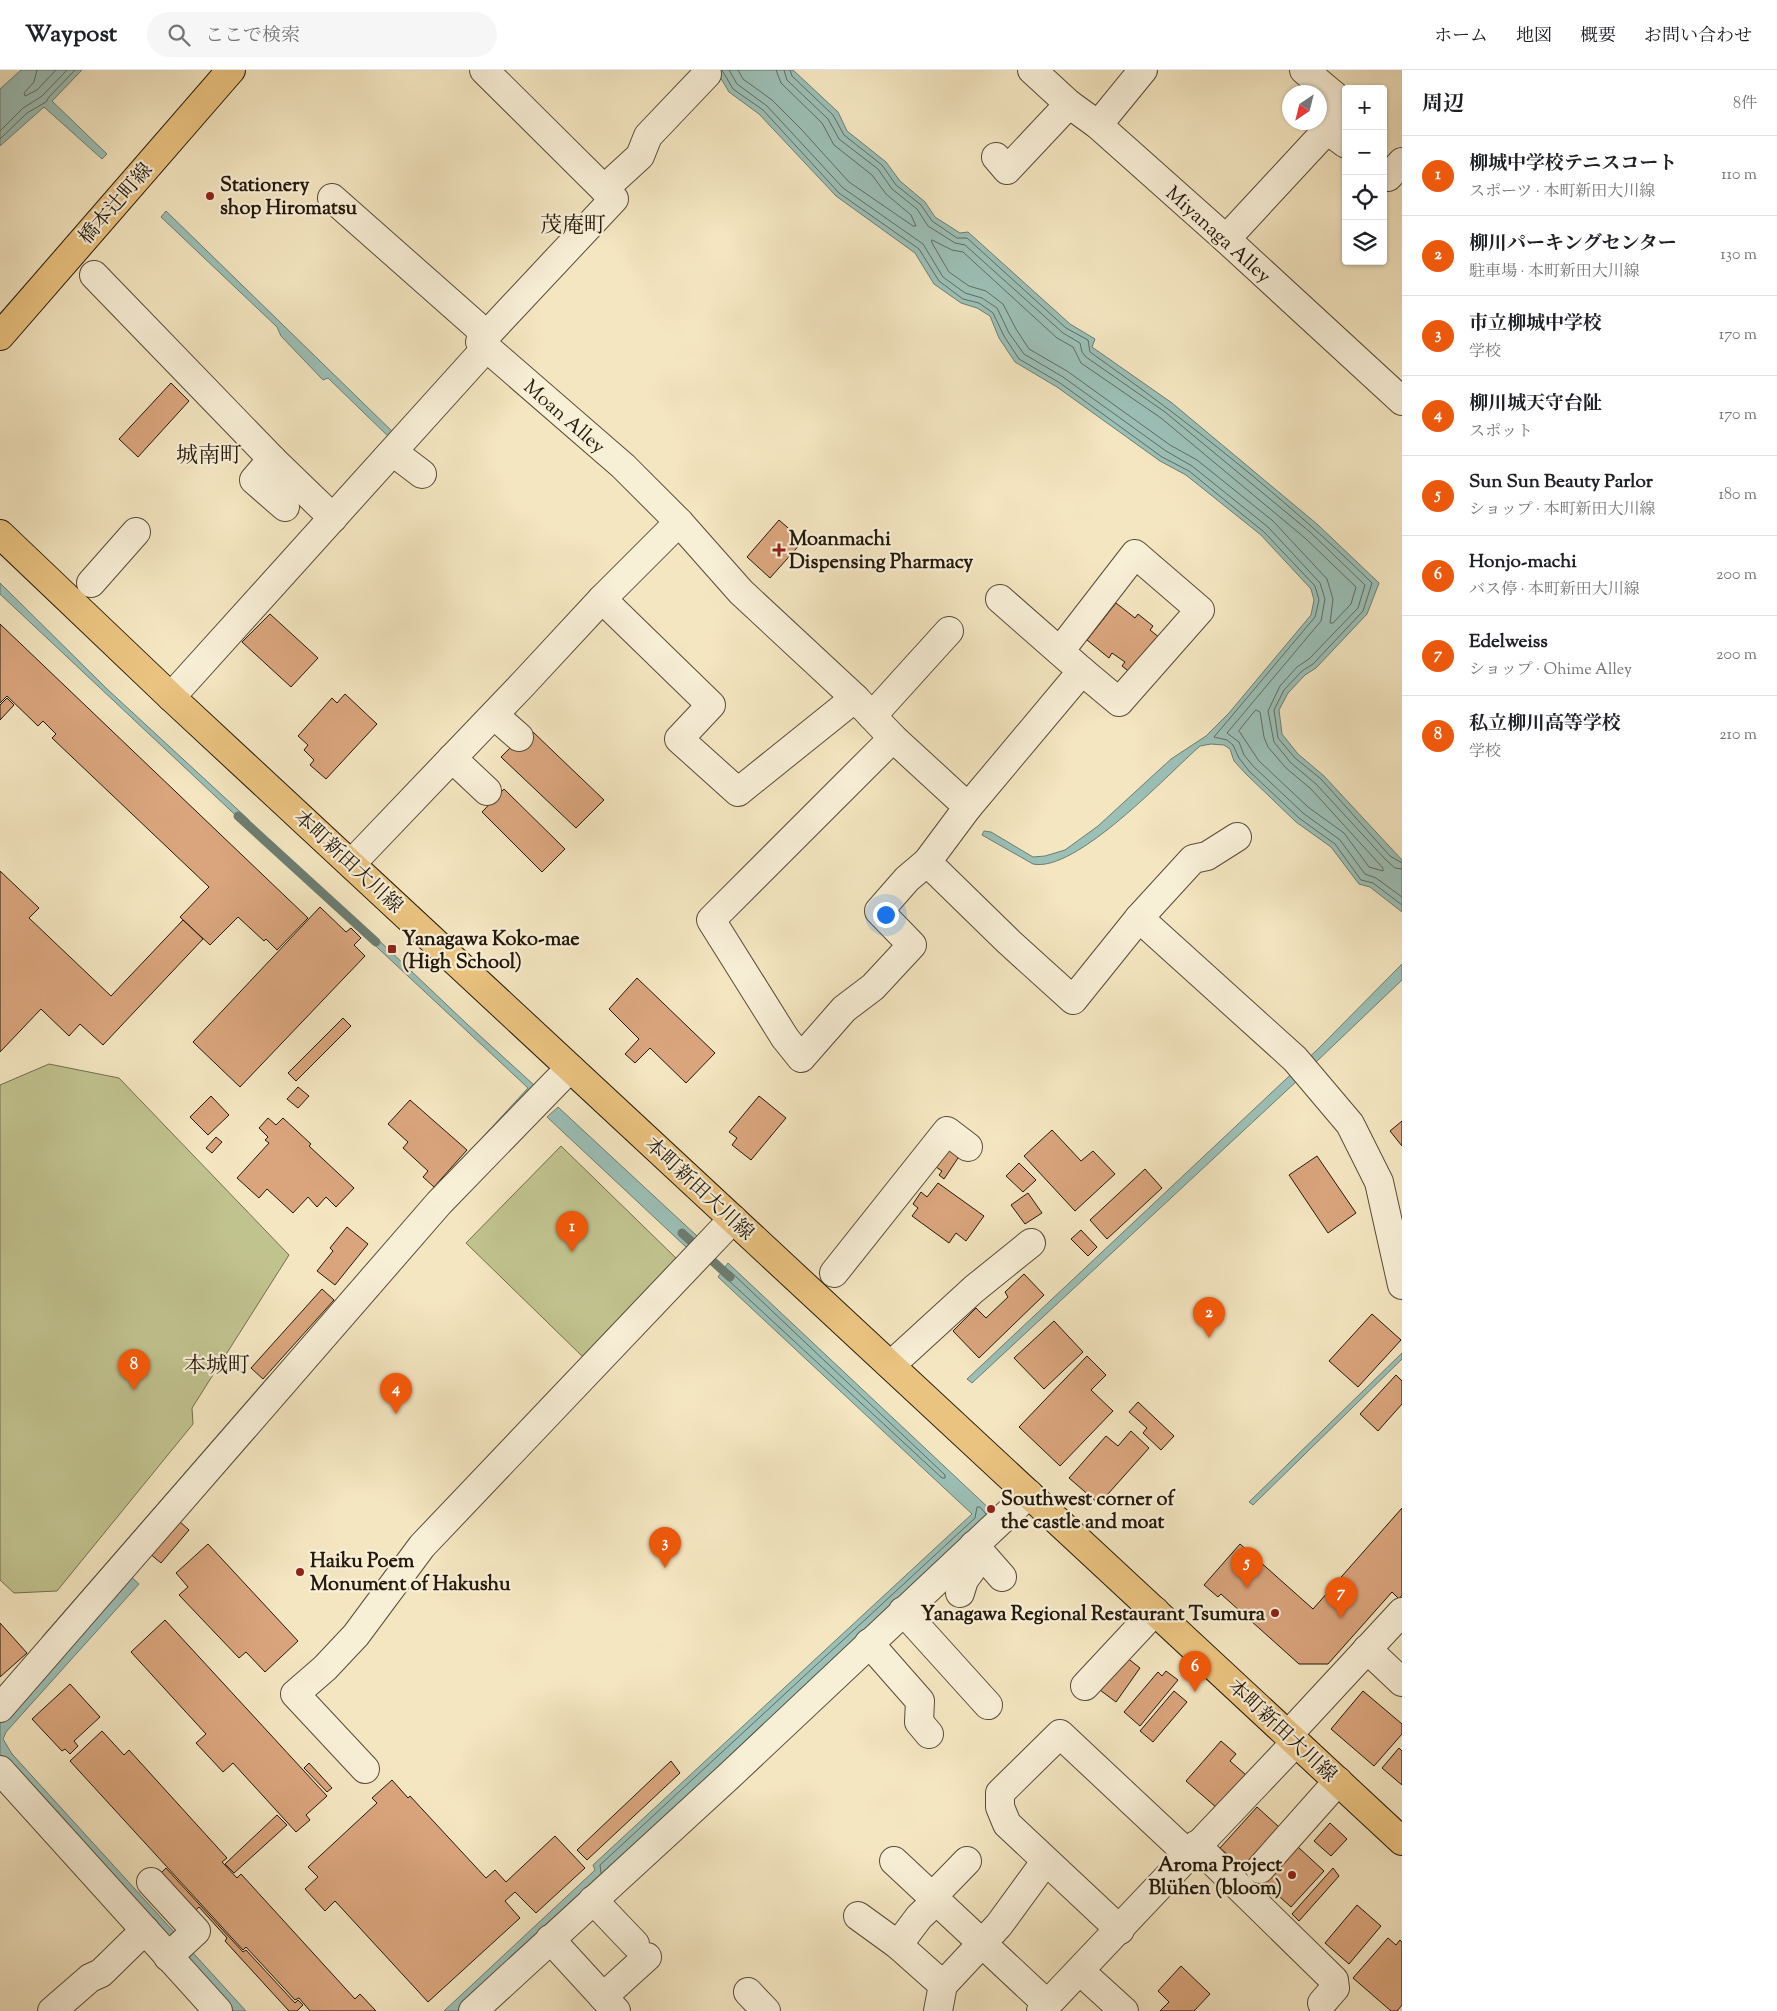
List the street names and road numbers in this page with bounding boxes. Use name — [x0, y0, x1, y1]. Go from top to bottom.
street label: 橋本辻町線 — [73, 157, 161, 252]
street label: Miyanaga Alley — [1158, 180, 1277, 291]
street label: Moan Alley — [516, 374, 611, 462]
street label: 本町新田大川線 — [286, 804, 408, 921]
street label: 本町新田大川線 — [637, 1131, 759, 1248]
street label: 本町新田大川線 — [1220, 1673, 1342, 1790]

